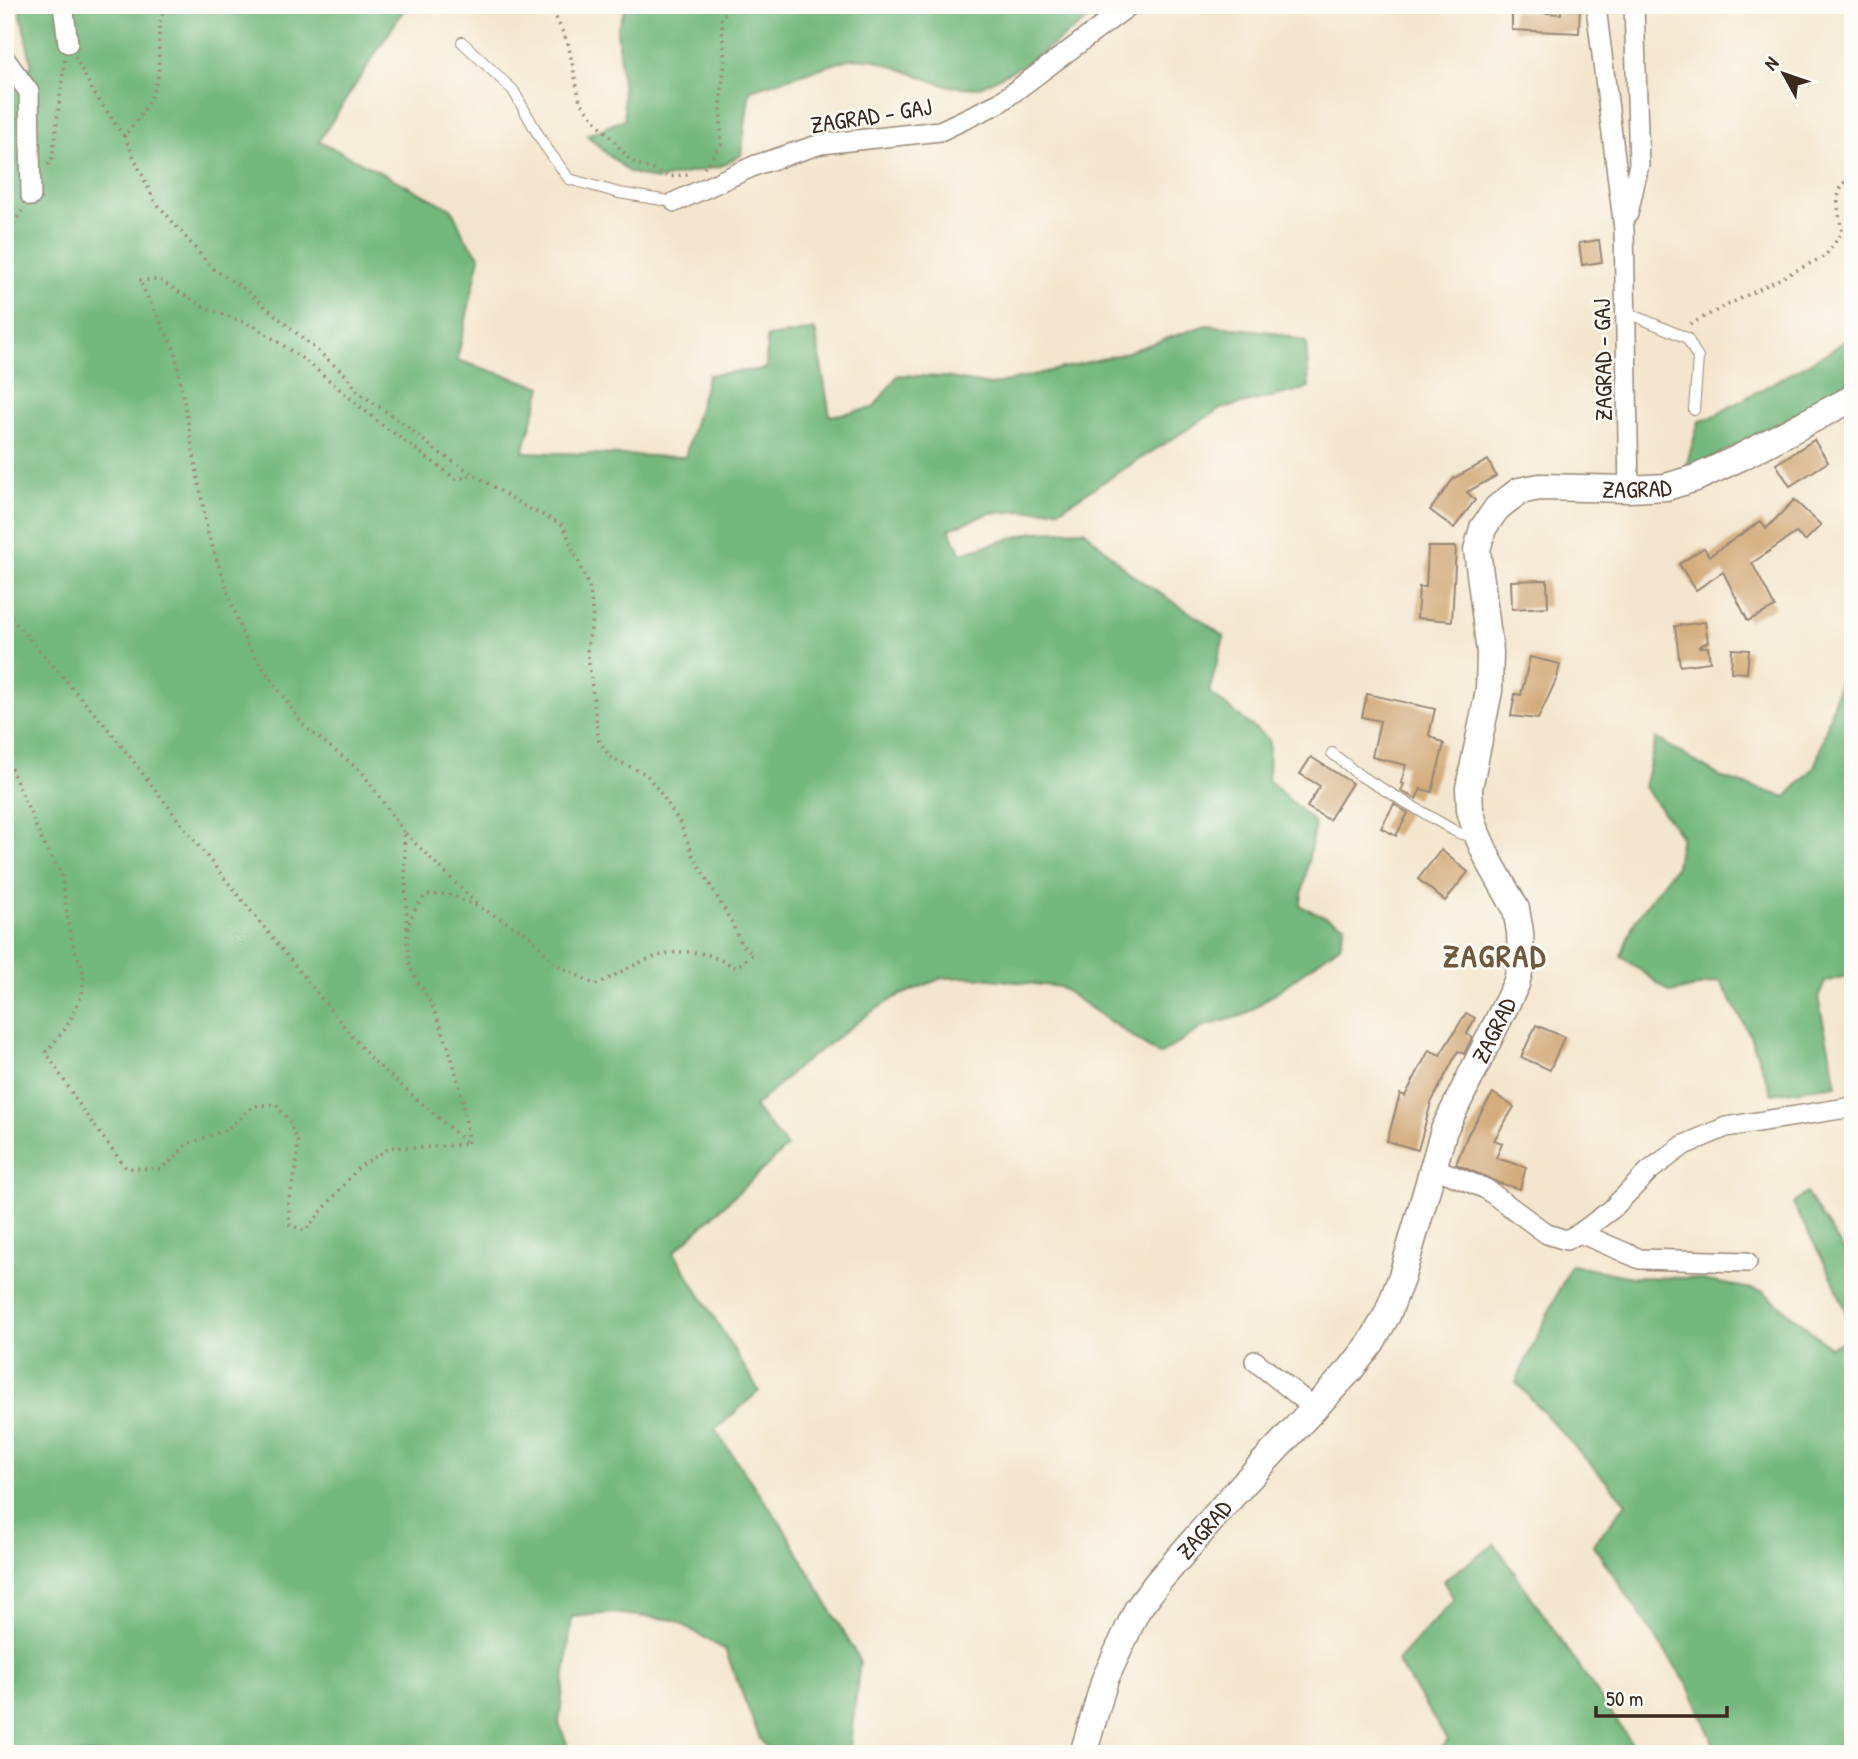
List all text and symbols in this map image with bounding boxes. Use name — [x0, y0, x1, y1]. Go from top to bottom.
north arrow — [1750, 38, 1820, 108]
text: N — [1758, 51, 1784, 75]
street label: ZAGRAD - GAJ — [808, 90, 934, 140]
street label: ZAGRAD - GAJ — [1585, 298, 1619, 421]
street label: ZAGRAD — [1602, 471, 1673, 505]
district label: ZAGRAD — [1443, 934, 1547, 977]
street label: ZAGRAD — [1464, 991, 1523, 1068]
street label: ZAGRAD — [1169, 1492, 1239, 1566]
scale bar — [1596, 1675, 1727, 1719]
text: 50 m — [1606, 1684, 1643, 1713]

